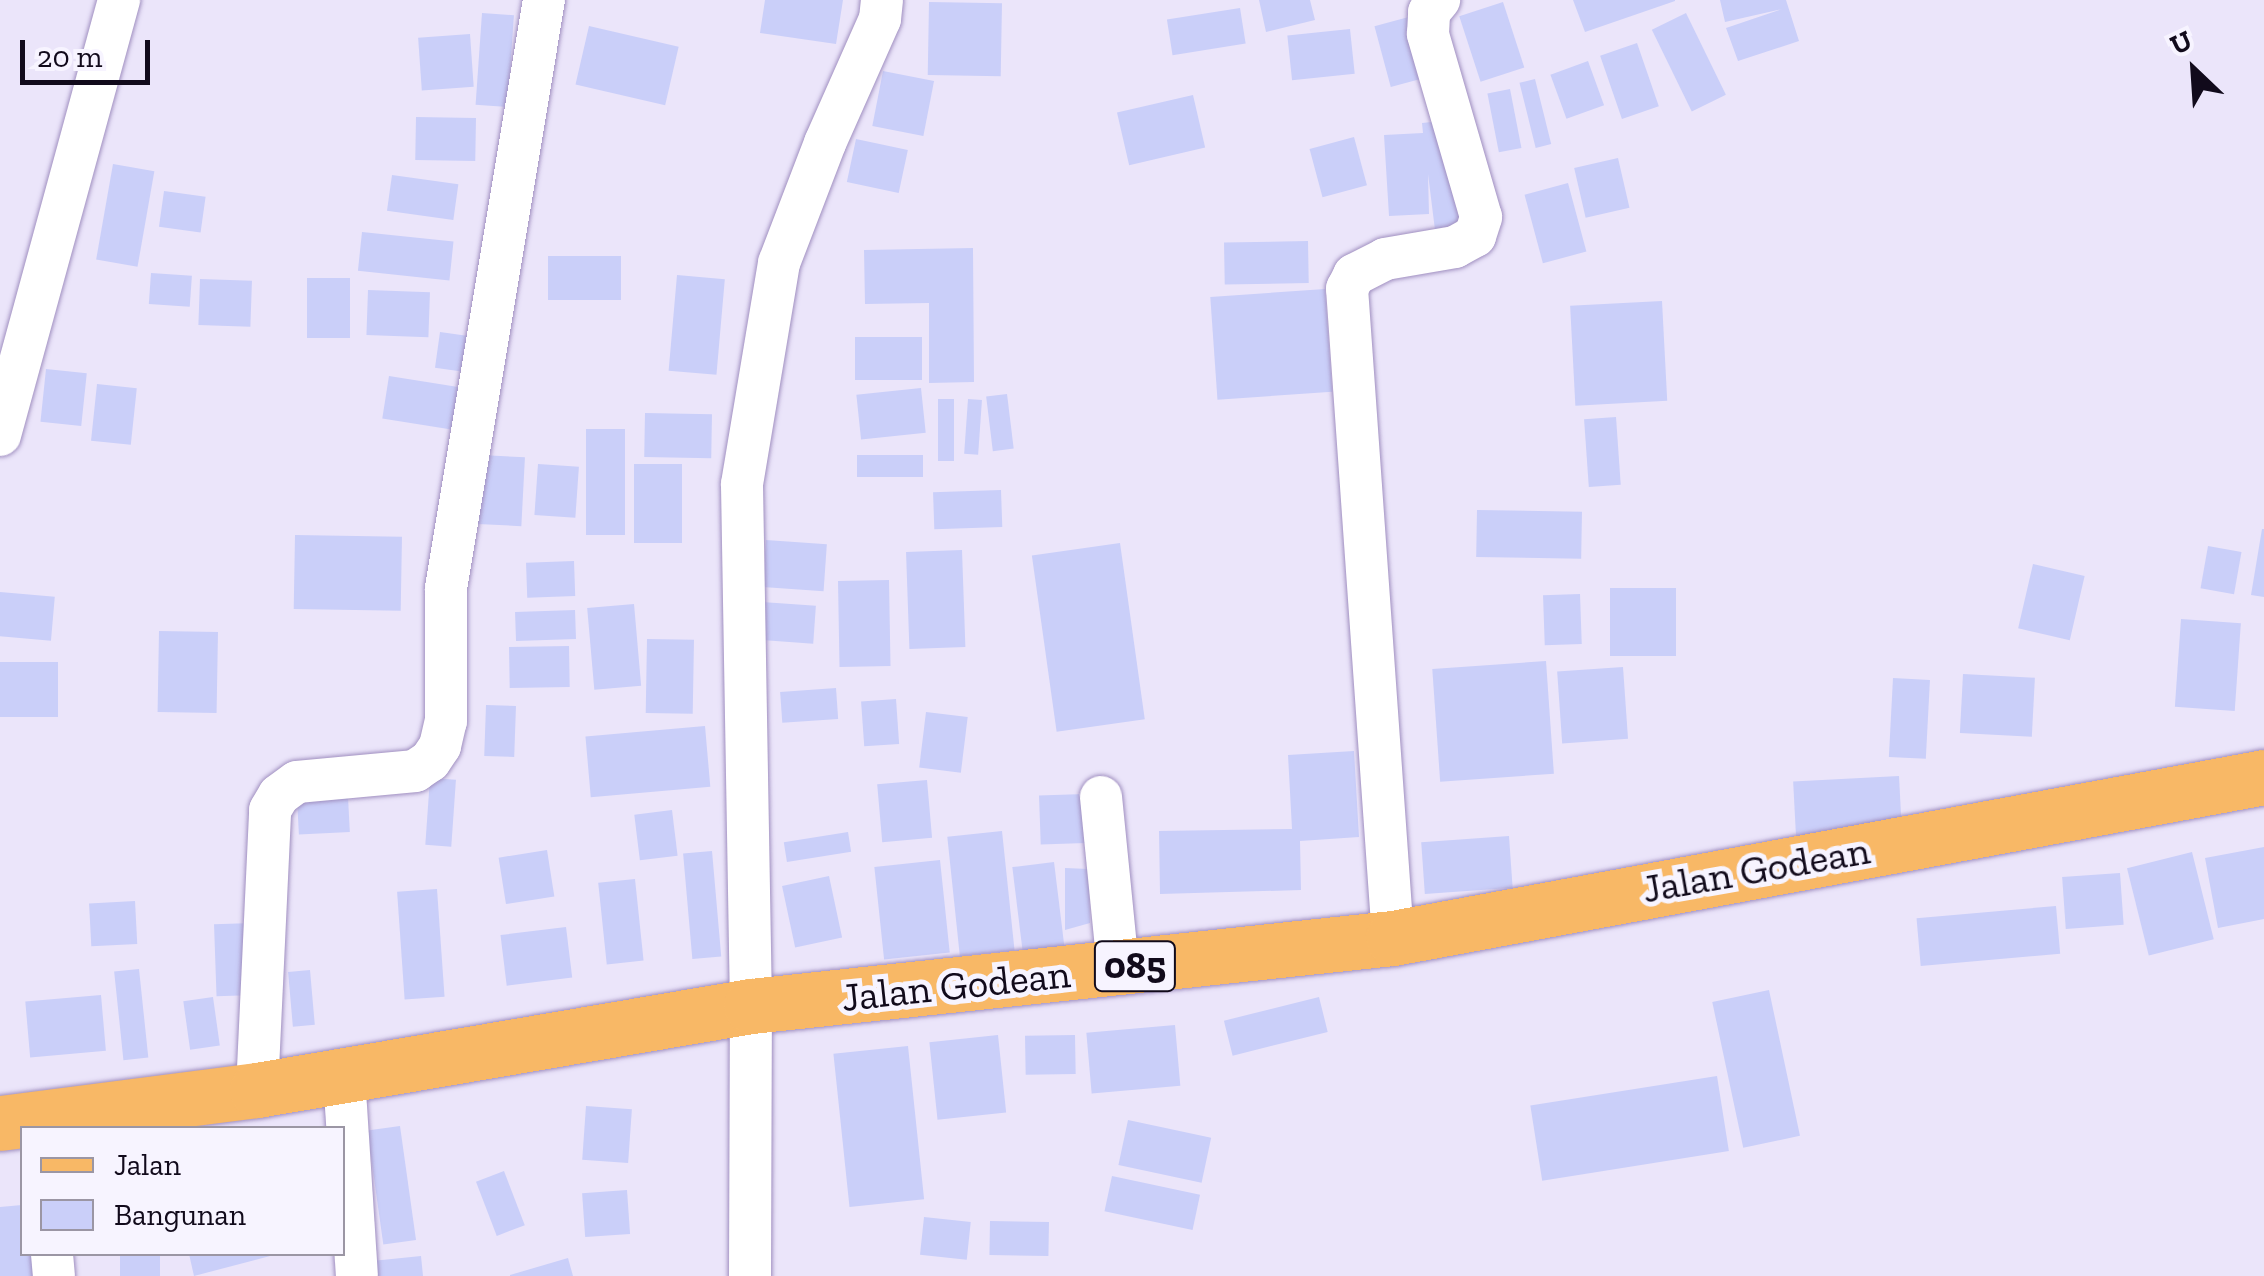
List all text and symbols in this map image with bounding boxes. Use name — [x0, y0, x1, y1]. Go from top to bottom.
scale bar — [25, 20, 155, 82]
north arrow — [2144, 20, 2244, 120]
text: U — [2165, 23, 2197, 62]
text: 20 m — [37, 39, 102, 75]
street label: Jalan Godean — [1639, 825, 1873, 913]
road number: 085 — [1092, 933, 1178, 999]
street label: Jalan Godean — [839, 949, 1073, 1021]
legend — [20, 1126, 345, 1256]
text: Jalan — [114, 1147, 181, 1183]
text: Bangunan — [114, 1197, 246, 1233]

